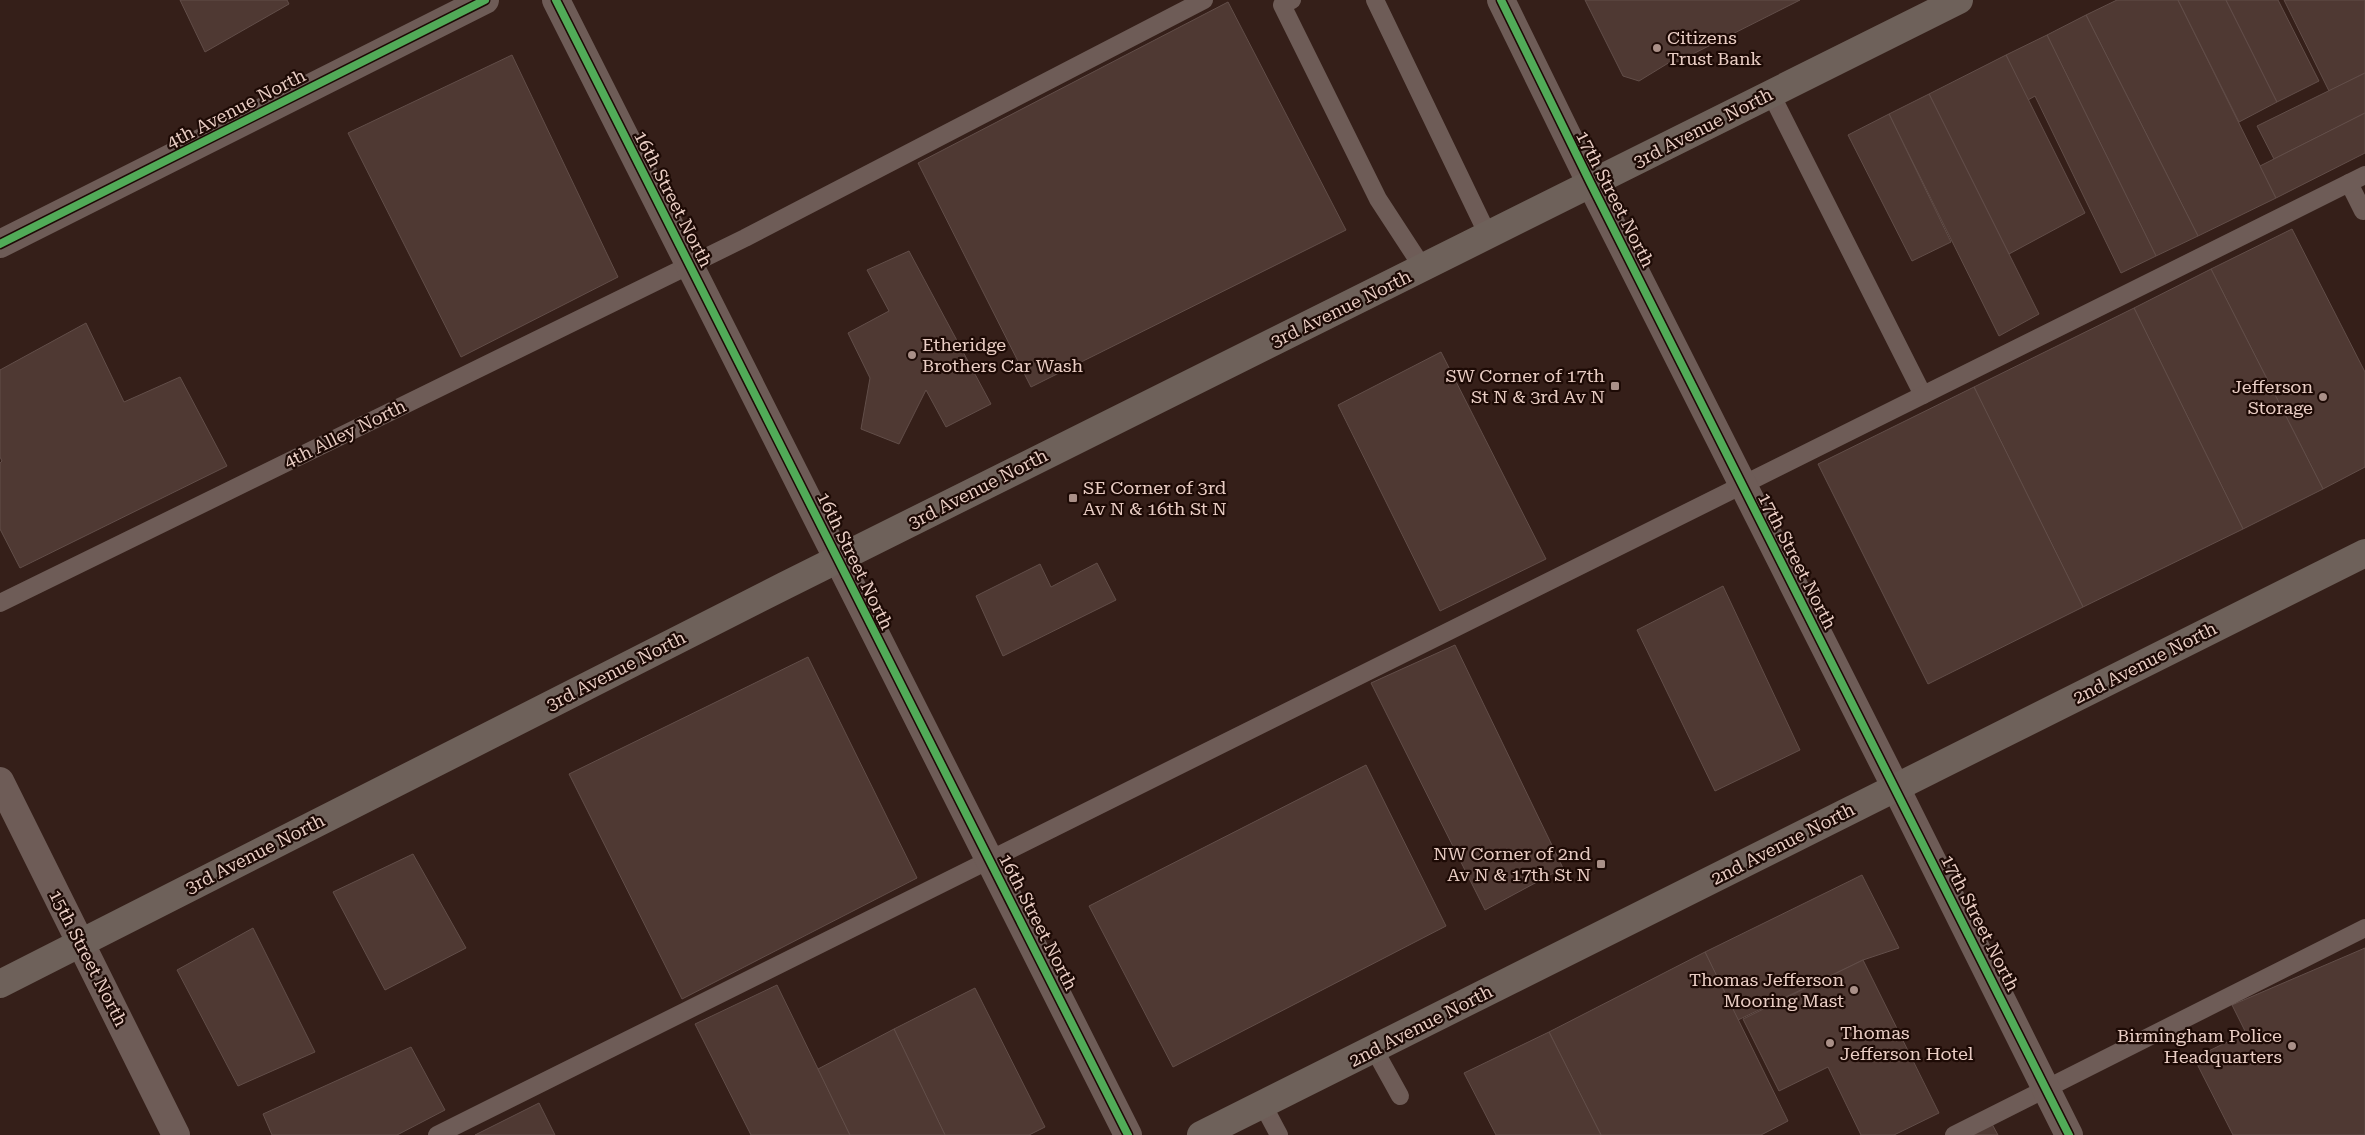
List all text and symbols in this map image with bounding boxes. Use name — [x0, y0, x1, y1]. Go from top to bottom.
place label: Citizens Trust Bank — [1667, 27, 1762, 69]
marker: Citizens Trust Bank — [1651, 42, 1663, 54]
street label: 4th Avenue North — [163, 64, 309, 153]
street label: 3rd Avenue North — [1630, 83, 1776, 172]
street label: 16th Street North — [630, 127, 717, 271]
street label: 17th Street North — [1572, 127, 1659, 271]
street label: 3rd Avenue North — [1267, 265, 1415, 352]
place label: Etheridge Brothers Car Wash — [922, 334, 1083, 376]
marker: Etheridge Brothers Car Wash — [906, 349, 918, 361]
place label: SW Corner of 17th St N & 3rd Av N — [1445, 365, 1605, 407]
place label: Jefferson Storage — [2232, 376, 2313, 418]
marker: SW Corner of 17th St N & 3rd Av N — [1609, 380, 1621, 392]
marker: Jefferson Storage — [2317, 391, 2329, 403]
street label: 4th Alley North — [280, 395, 410, 472]
street label: 3rd Avenue North — [905, 444, 1051, 533]
place label: SE Corner of 3rd Av N & 16th St N — [1083, 477, 1227, 519]
street label: 16th Street North — [813, 489, 898, 633]
street label: 17th Street North — [1754, 489, 1841, 633]
marker: SE Corner of 3rd Av N & 16th St N — [1067, 492, 1079, 504]
street label: 2nd Avenue North — [2070, 617, 2220, 708]
street label: 3rd Avenue North — [543, 626, 689, 715]
street label: 2nd Avenue North — [1708, 798, 1858, 889]
street label: 3rd Avenue North — [182, 809, 328, 898]
place label: NW Corner of 2nd Av N & 17th St N — [1433, 843, 1591, 885]
street label: 16th Street North — [995, 850, 1082, 994]
street label: 17th Street North — [1937, 851, 2024, 995]
marker: NW Corner of 2nd Av N & 17th St N — [1595, 858, 1607, 870]
street label: 15th Street North — [45, 886, 132, 1030]
place label: Thomas Jefferson Mooring Mast — [1689, 969, 1844, 1011]
street label: 2nd Avenue North — [1346, 980, 1496, 1071]
marker: Thomas Jefferson Mooring Mast — [1848, 984, 1860, 996]
place label: Thomas Jefferson Hotel — [1840, 1022, 1974, 1064]
place label: Birmingham Police Headquarters — [2117, 1025, 2282, 1067]
marker: Thomas Jefferson Hotel — [1824, 1037, 1836, 1049]
marker: Birmingham Police Headquarters — [2286, 1040, 2298, 1052]

